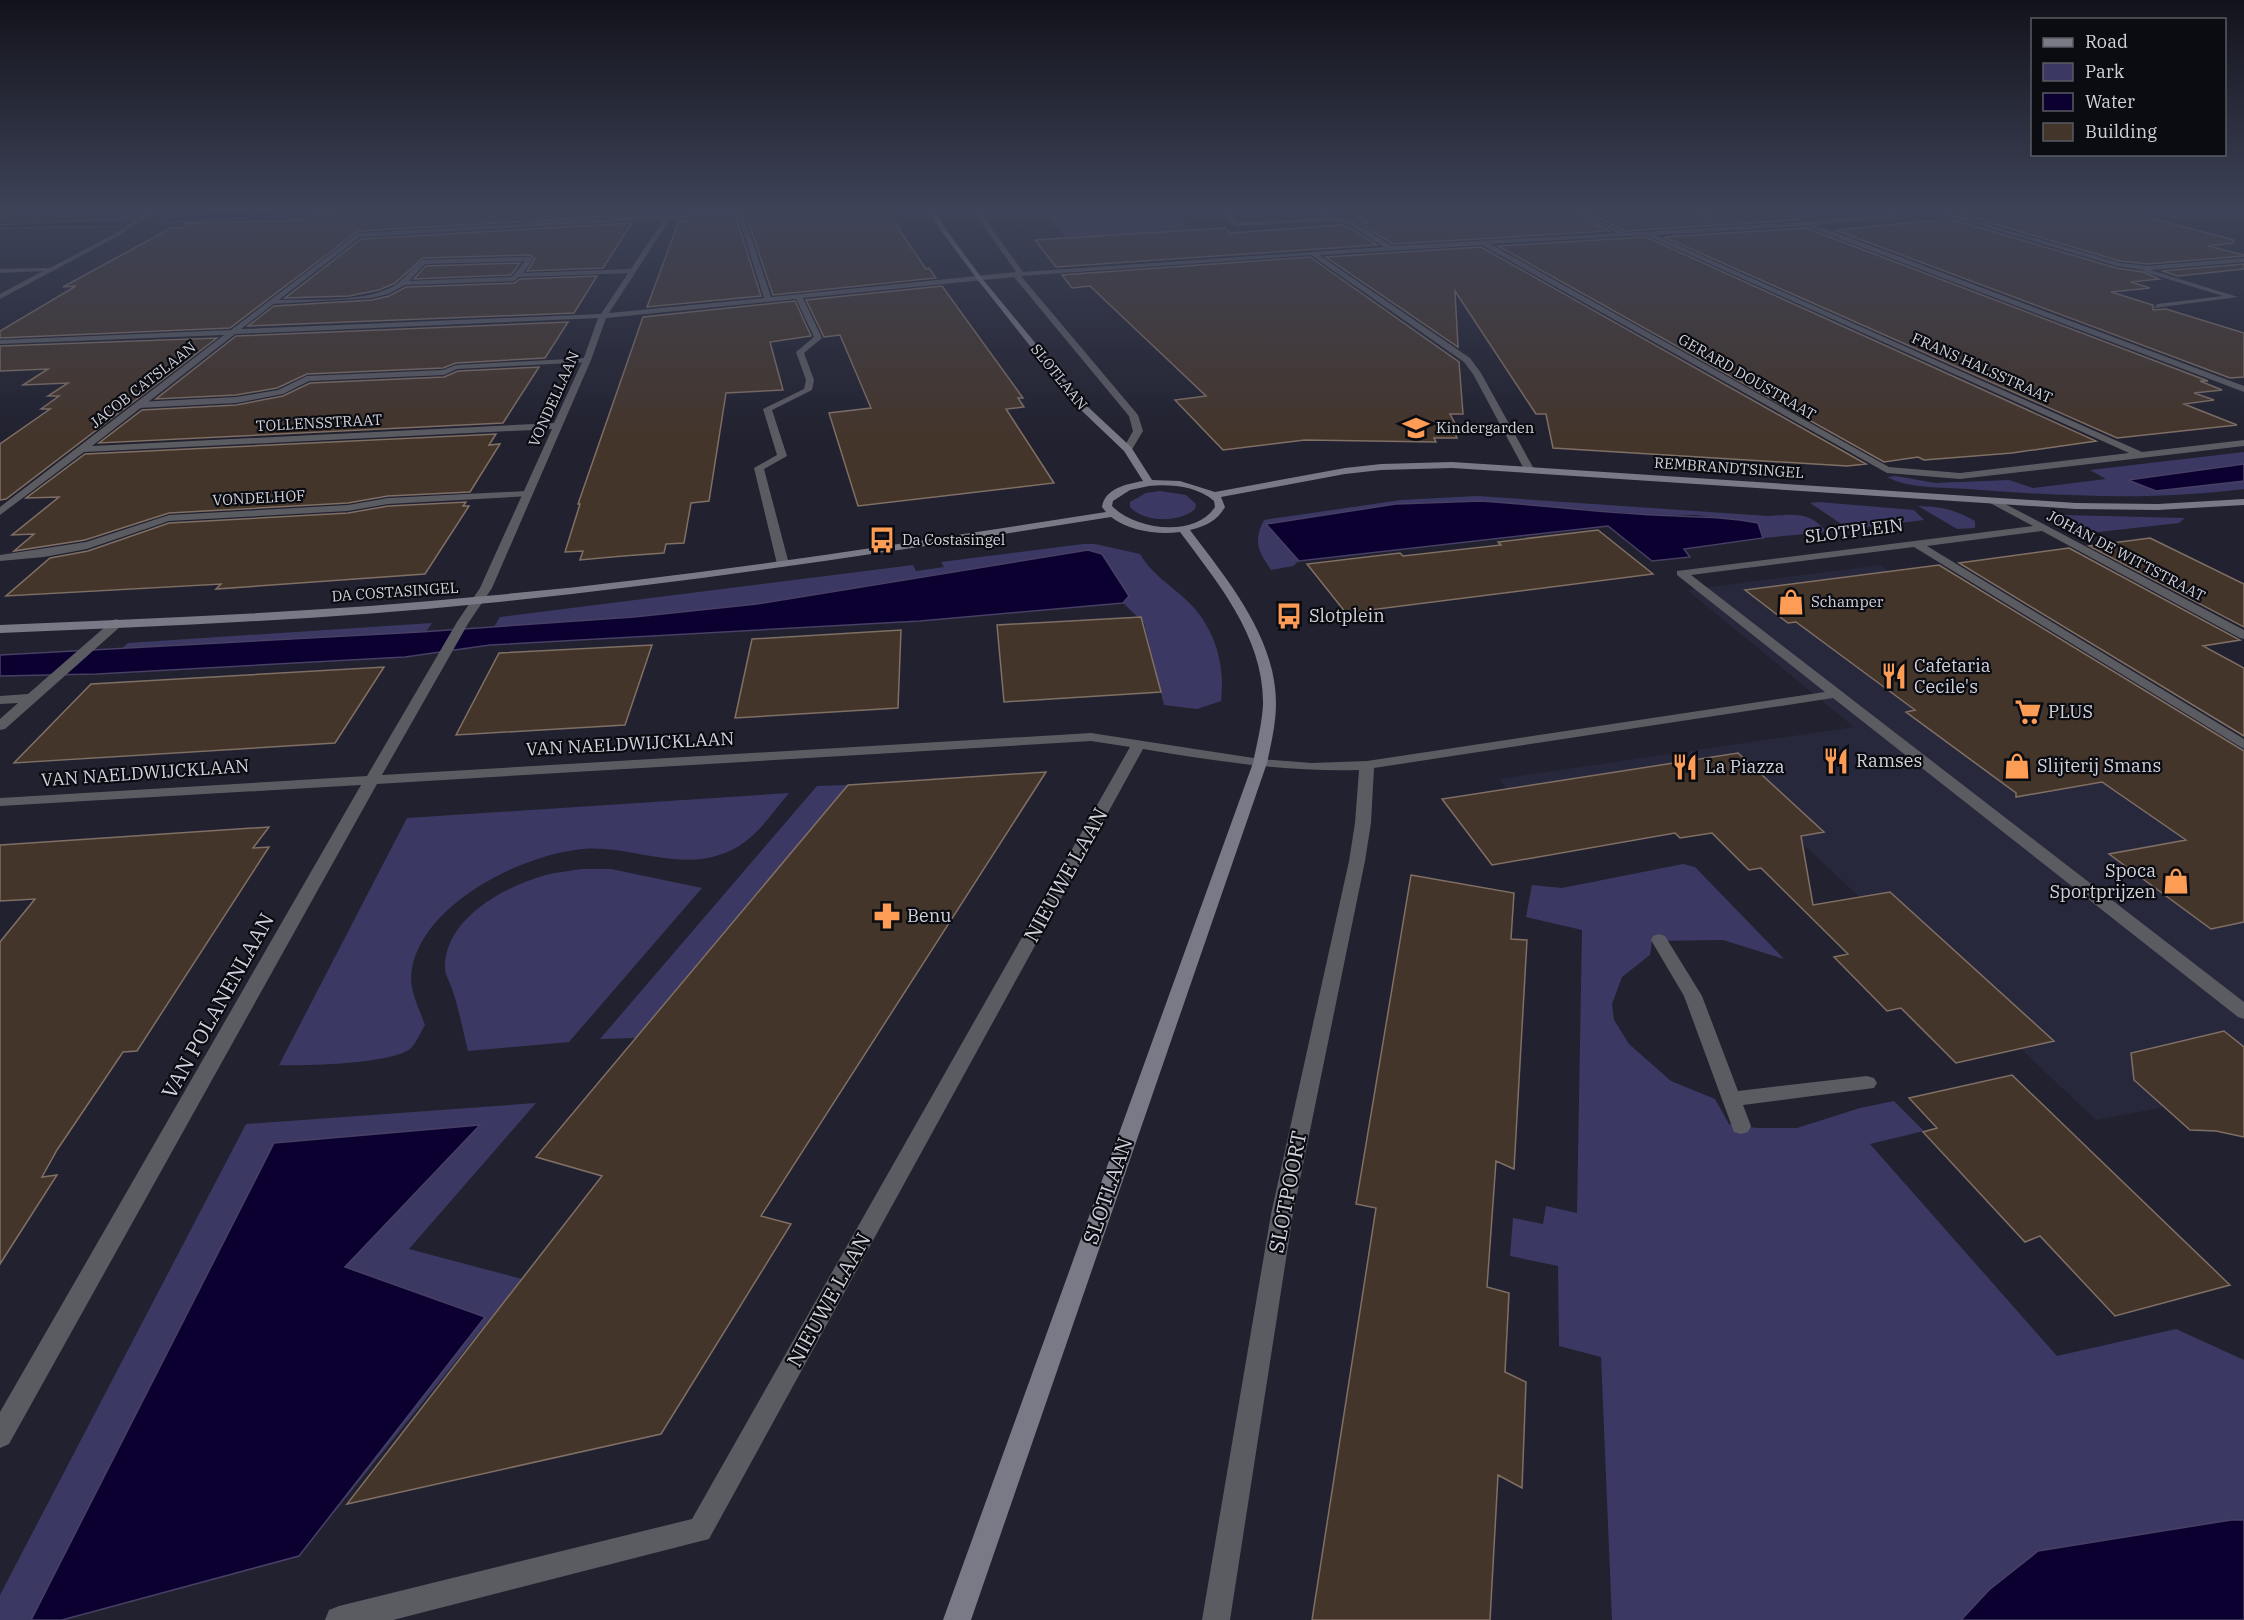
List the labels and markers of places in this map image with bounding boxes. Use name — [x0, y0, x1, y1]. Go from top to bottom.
school or university icon: Kindergarden — [1401, 413, 1431, 443]
place label: Kindergarden — [1436, 418, 1535, 437]
bus stop icon: Da Costasingel — [867, 525, 897, 555]
place label: Da Costasingel — [902, 530, 1005, 549]
shop icon: Schamper — [1776, 587, 1806, 617]
place label: Schamper — [1811, 592, 1884, 611]
bus stop icon: Slotplein — [1274, 601, 1304, 631]
place label: Slotplein — [1309, 604, 1385, 627]
place label: Cafetaria Cecile's — [1914, 654, 1991, 698]
restaurant icon: Cafetaria Cecile's — [1879, 661, 1909, 691]
supermarket icon: PLUS — [2013, 697, 2043, 727]
place label: PLUS — [2048, 700, 2093, 723]
restaurant icon: Ramses — [1821, 746, 1851, 776]
place label: Ramses — [1856, 749, 1922, 772]
shop icon: Slijterij Smans — [2002, 751, 2032, 781]
restaurant icon: La Piazza — [1670, 752, 1700, 782]
place label: Slijterij Smans — [2037, 754, 2161, 777]
place label: La Piazza — [1705, 755, 1785, 778]
place label: Spoca Sportprijzen — [2049, 859, 2156, 903]
shop icon: Spoca Sportprijzen — [2161, 866, 2191, 896]
pharmacy icon: Benu — [872, 901, 902, 931]
place label: Benu — [907, 904, 951, 927]

